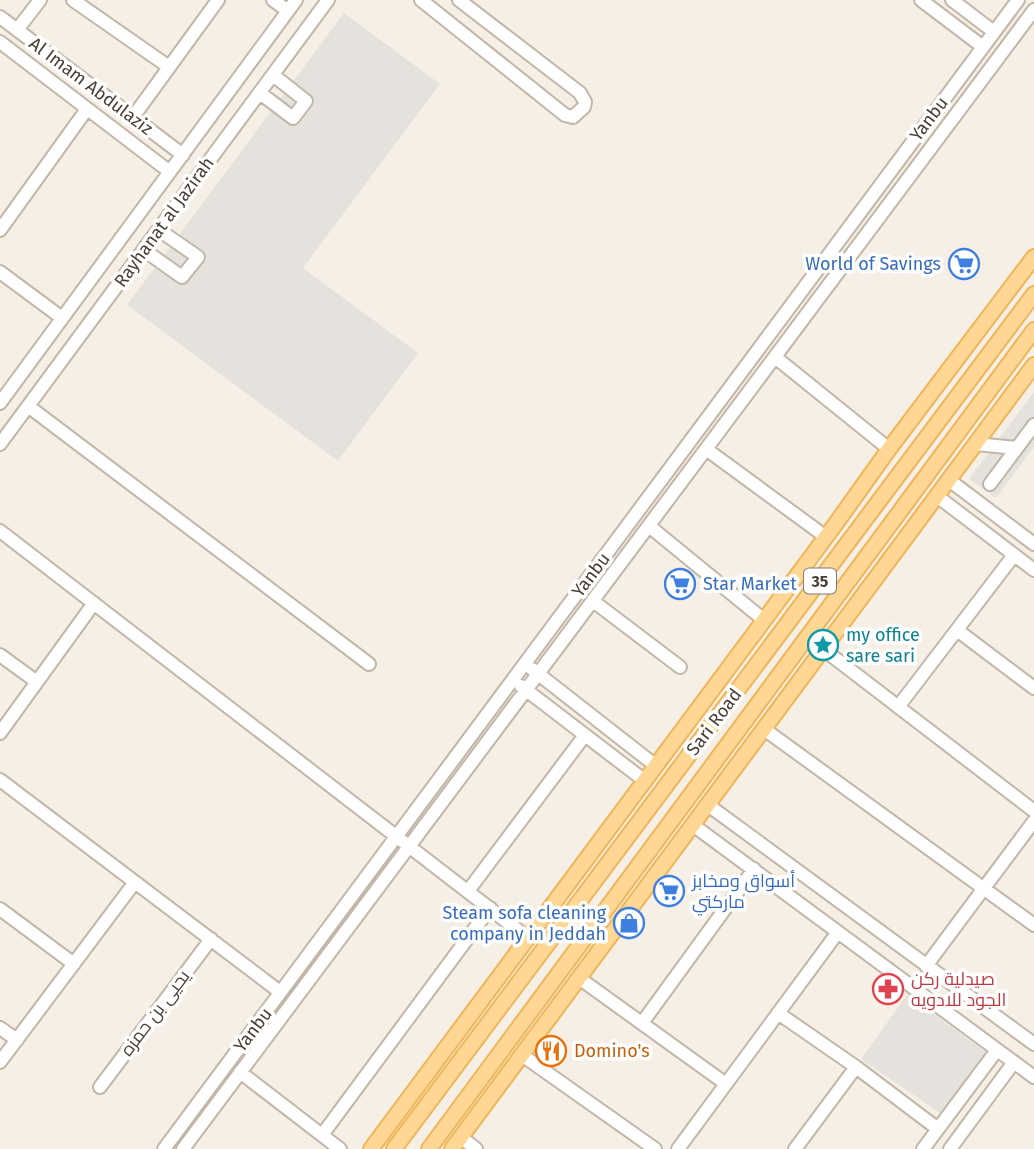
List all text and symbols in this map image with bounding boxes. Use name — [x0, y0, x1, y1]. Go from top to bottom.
street label: Al Imam Abdulaziz — [25, 32, 157, 140]
street label: Yanbu — [905, 92, 953, 146]
street label: Rayhanat al Jazirah — [109, 153, 219, 291]
supermarket icon: World of Savings — [947, 247, 981, 281]
place label: World of Savings — [805, 253, 941, 275]
street label: Yanbu — [567, 548, 615, 602]
supermarket icon: Star Market — [663, 567, 697, 601]
road number: 35 — [804, 568, 836, 594]
place label: Star Market — [703, 573, 797, 595]
place label: my office sare sari — [846, 624, 920, 667]
place icon: my office sare sari — [806, 628, 840, 662]
street label: Sari Road — [682, 684, 746, 760]
place label: أسواق ومخابز ماركتي — [691, 870, 795, 916]
supermarket icon: أسواق ومخابز ماركتي — [652, 874, 686, 908]
place label: Steam sofa cleaning company in Jeddah — [442, 902, 607, 945]
shop icon: Steam sofa cleaning company in Jeddah — [612, 906, 646, 940]
street label: يحيى بن حمزه — [116, 966, 195, 1060]
place label: صيدلية ركن الجود للادويه — [911, 968, 1006, 1011]
pharmacy icon: صيدلية ركن الجود للادويه — [871, 972, 905, 1006]
street label: Yanbu — [229, 1003, 277, 1057]
restaurant icon: Domino's — [534, 1034, 568, 1068]
place label: Domino's — [574, 1040, 650, 1062]

